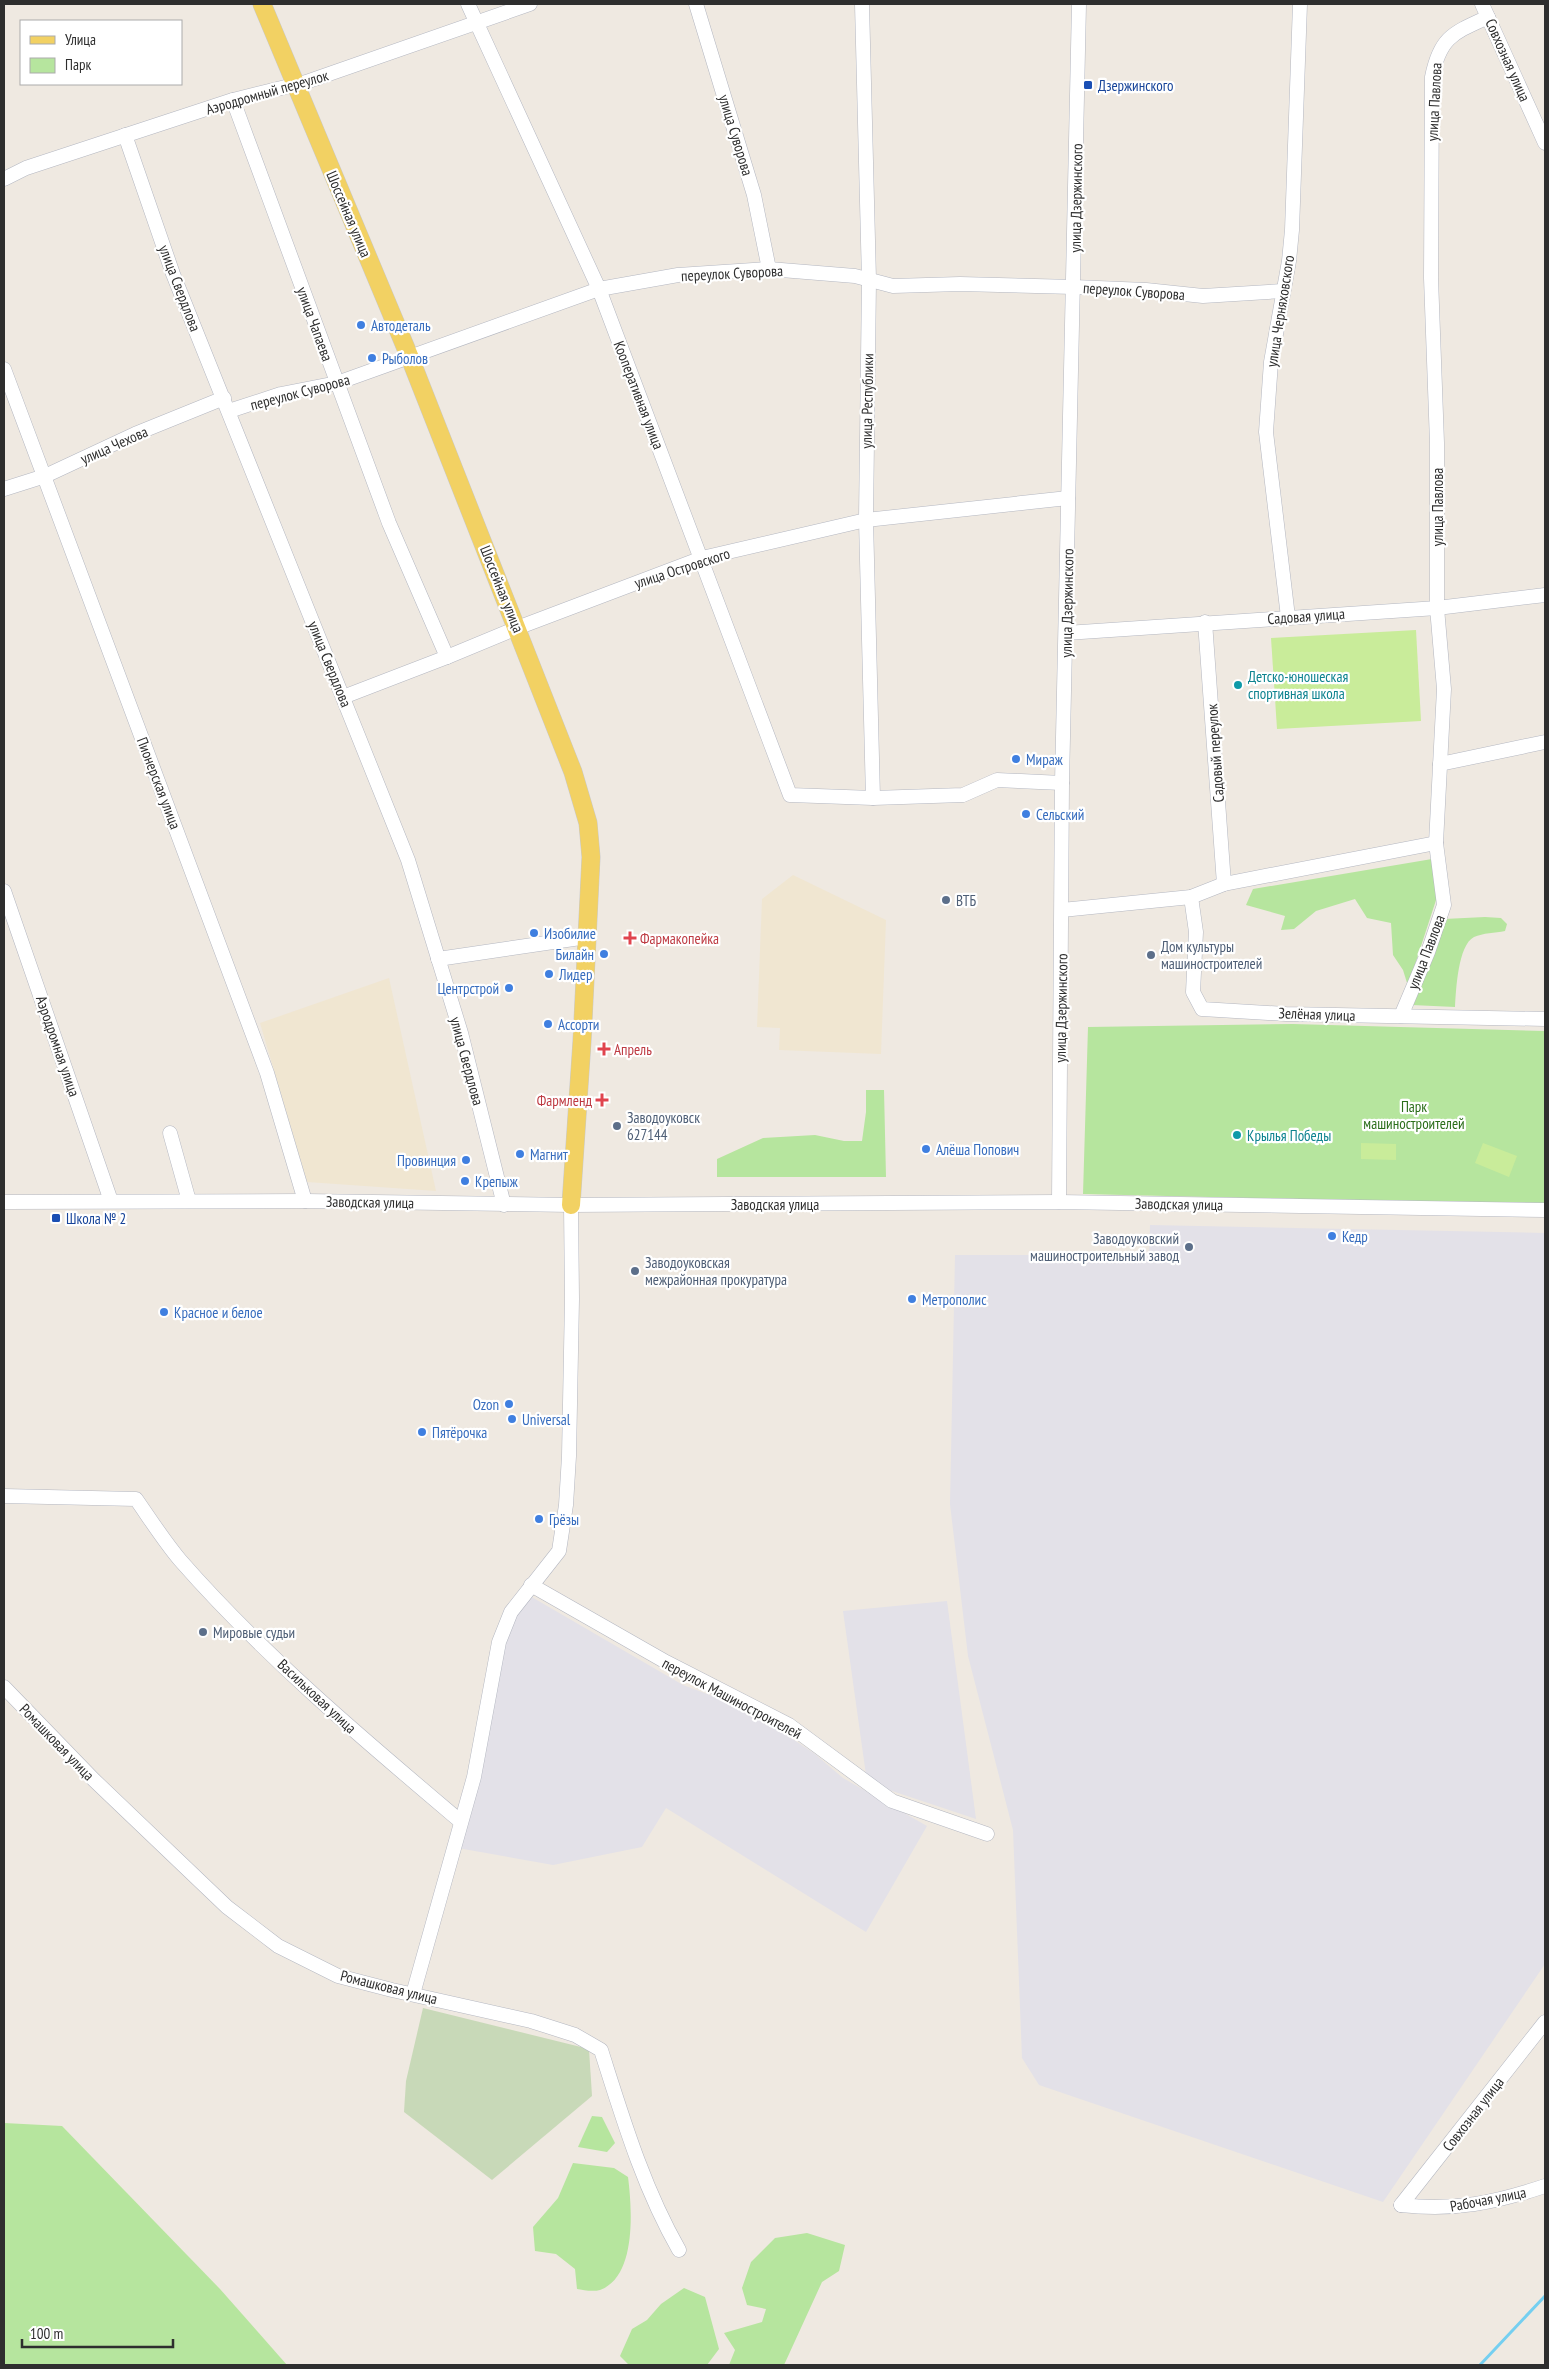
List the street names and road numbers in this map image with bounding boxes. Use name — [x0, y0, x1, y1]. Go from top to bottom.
street label: Совхозная улица — [1481, 16, 1535, 104]
street label: улица Павлова — [1422, 62, 1446, 142]
street label: Аэродромный переулок — [204, 65, 331, 119]
street label: улица Суворова — [715, 92, 757, 178]
street label: улица Дзержинского — [1066, 143, 1086, 253]
street label: Шоссейная улица — [322, 168, 376, 260]
street label: улица Свердлова — [155, 242, 205, 334]
street label: улица Черняховского — [1262, 254, 1298, 368]
street label: переулок Суворова — [681, 261, 783, 285]
street label: переулок Суворова — [1082, 278, 1186, 304]
street label: улица Чапаева — [293, 284, 337, 364]
street label: Кооперативная улица — [610, 338, 668, 452]
street label: улица Республики — [857, 353, 877, 449]
street label: переулок Суворова — [248, 370, 352, 414]
street label: улица Чехова — [77, 422, 151, 468]
street label: улица Павлова — [1428, 468, 1447, 546]
street label: Шоссейная улица — [476, 543, 528, 635]
street label: улица Островского — [632, 544, 732, 592]
street label: улица Дзержинского — [1057, 548, 1077, 658]
street label: Садовая улица — [1267, 604, 1345, 628]
street label: улица Свердлова — [304, 618, 356, 710]
street label: Садовый переулок — [1202, 703, 1228, 803]
street label: Пионерская улица — [133, 734, 185, 832]
street label: улица Павлова — [1403, 912, 1449, 992]
street label: улица Дзержинского — [1051, 953, 1071, 1063]
street label: Аэродромная улица — [32, 993, 84, 1099]
street label: Зелёная улица — [1278, 1003, 1356, 1025]
street label: улица Свердлова — [446, 1015, 488, 1107]
street label: Заводская улица — [326, 1192, 414, 1212]
street label: Заводская улица — [1135, 1194, 1223, 1214]
street label: Заводская улица — [731, 1195, 819, 1214]
street label: переулок Машиностроителей — [659, 1653, 805, 1743]
street label: Васильковая улица — [274, 1655, 360, 1737]
street label: Ромашковая улица — [16, 1700, 98, 1784]
street label: Ромашковая улица — [338, 1966, 440, 2008]
street label: Совхозная улица — [1438, 2073, 1508, 2155]
street label: Рабочая улица — [1448, 2182, 1528, 2216]

